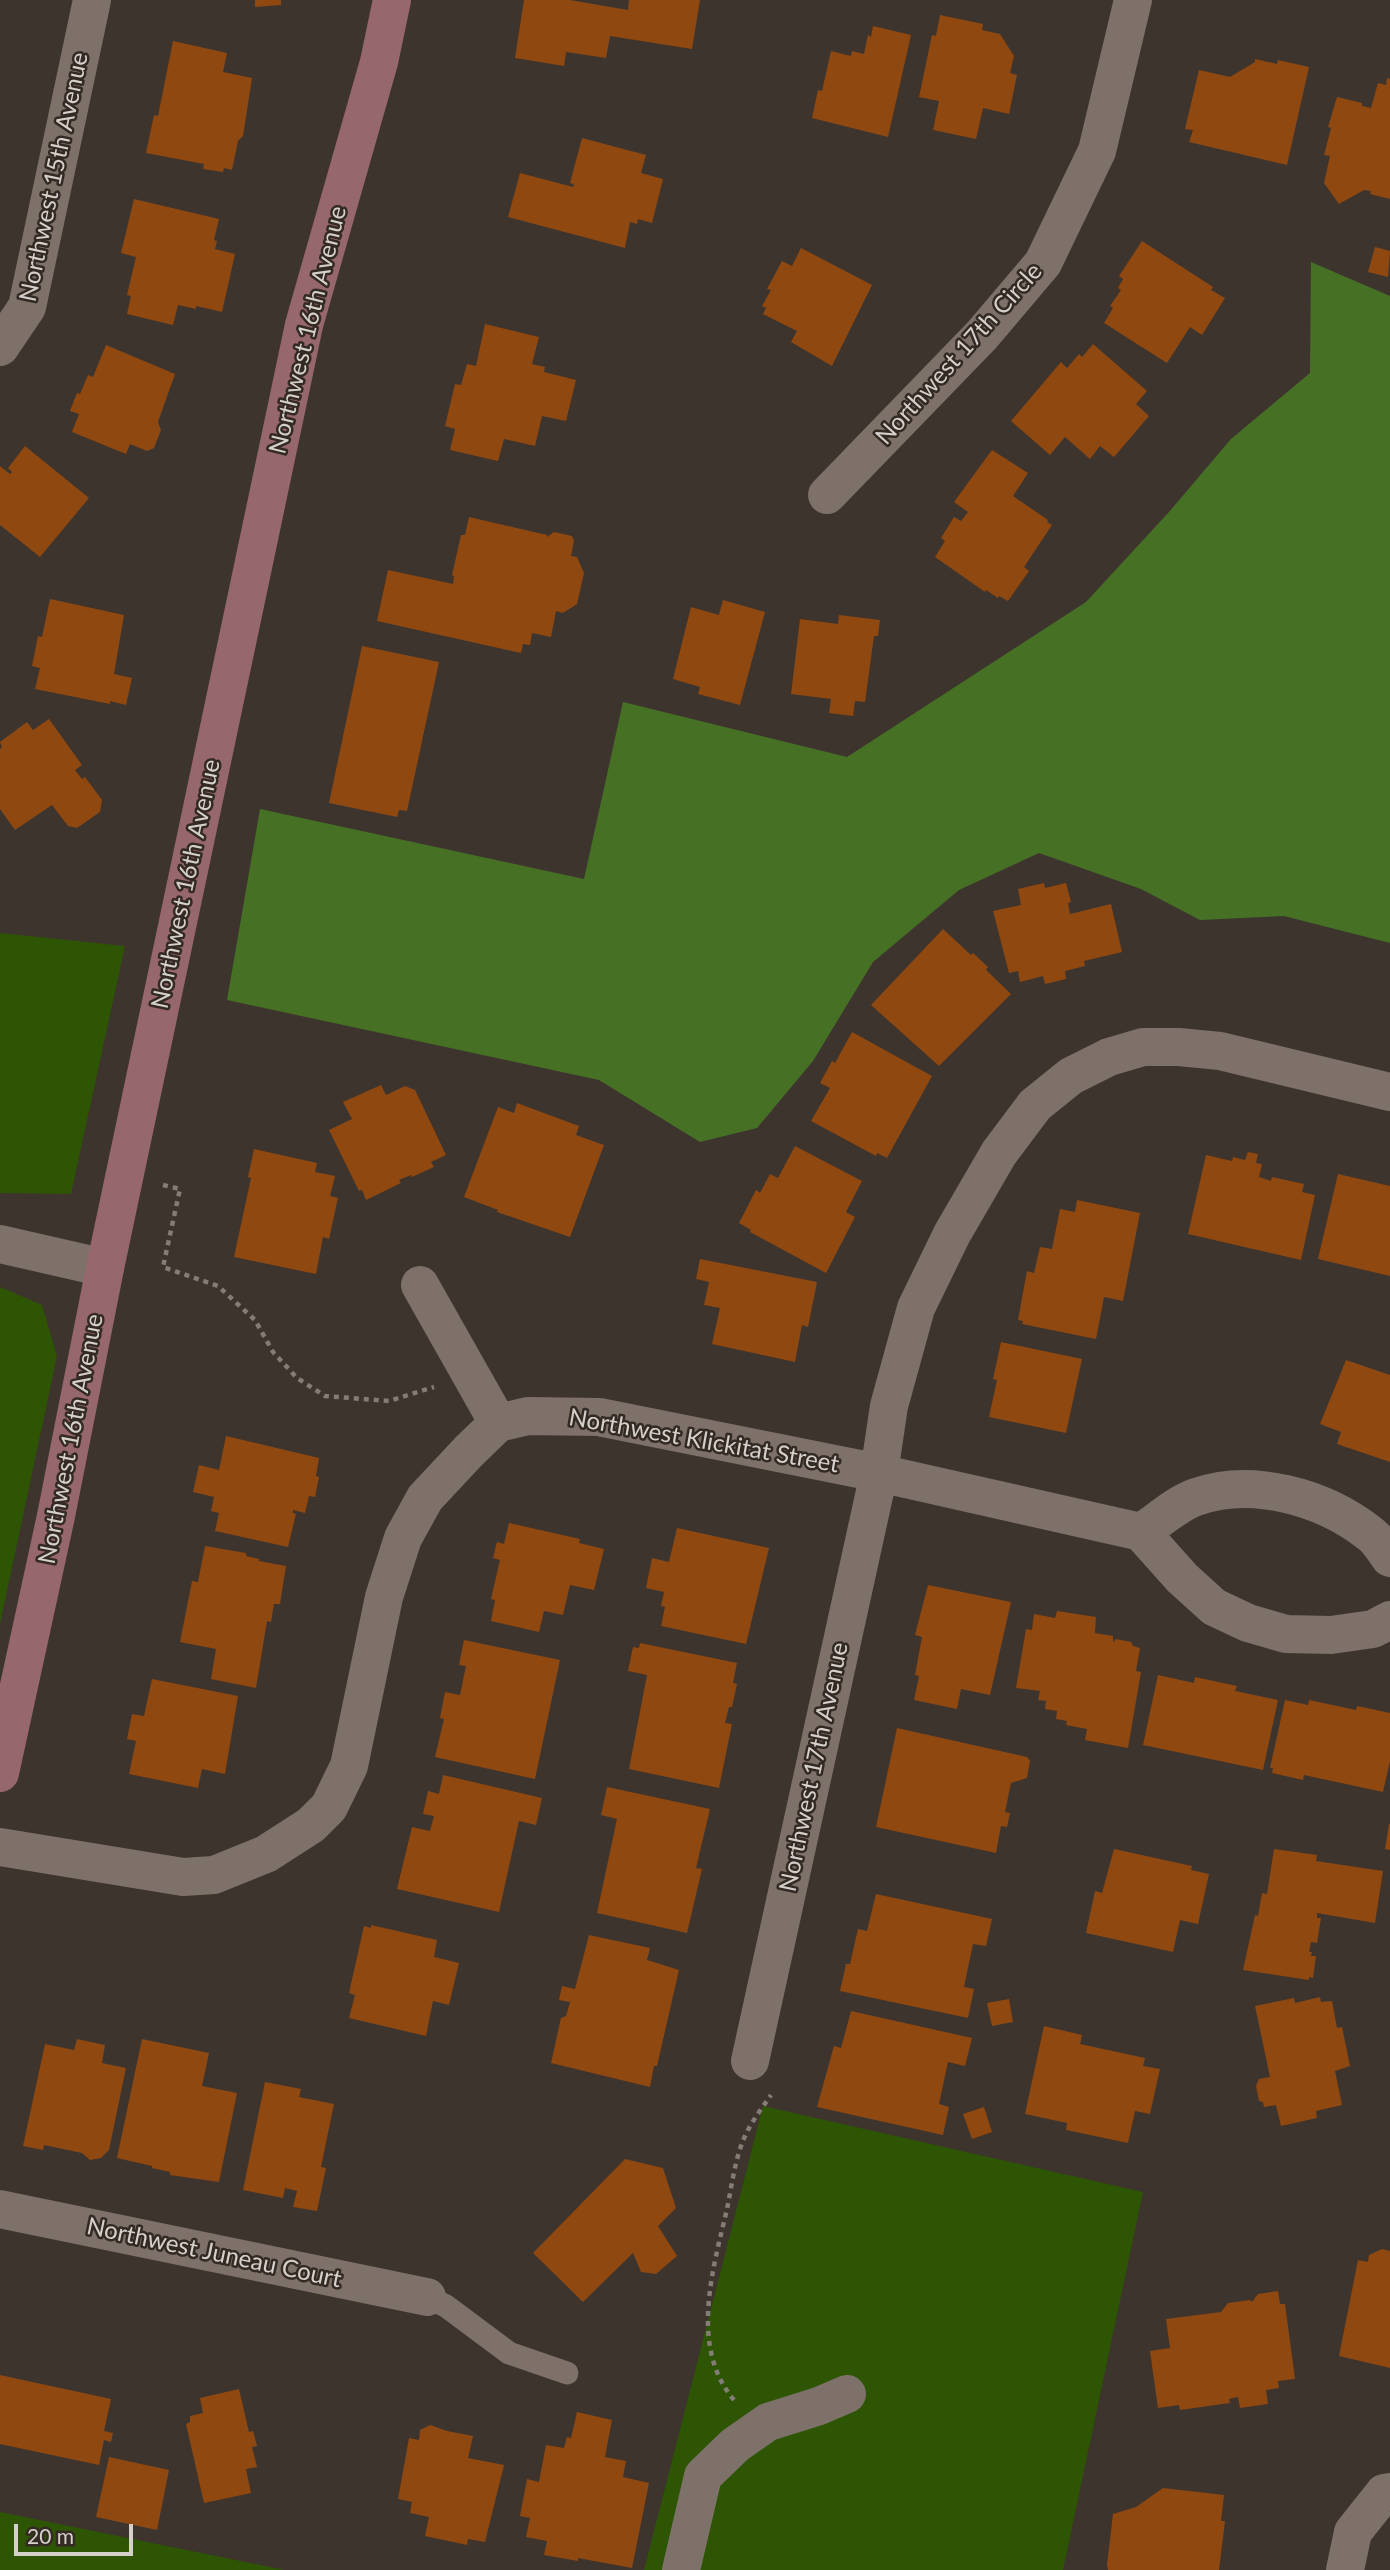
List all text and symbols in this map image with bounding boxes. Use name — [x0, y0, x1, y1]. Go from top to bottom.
street label: Northwest 15th Avenue — [13, 50, 95, 304]
street label: Northwest 16th Avenue — [263, 203, 353, 457]
street label: Northwest 17th Circle — [870, 257, 1048, 451]
street label: Northwest 16th Avenue — [145, 757, 227, 1011]
street label: Northwest 16th Avenue — [33, 1312, 109, 1566]
street label: Northwest Klickitat Street — [567, 1403, 841, 1479]
street label: Northwest 17th Avenue — [773, 1640, 855, 1894]
street label: Northwest Juneau Court — [84, 2212, 344, 2294]
scale bar — [18, 2510, 136, 2554]
text: 20 m — [27, 2523, 74, 2548]

